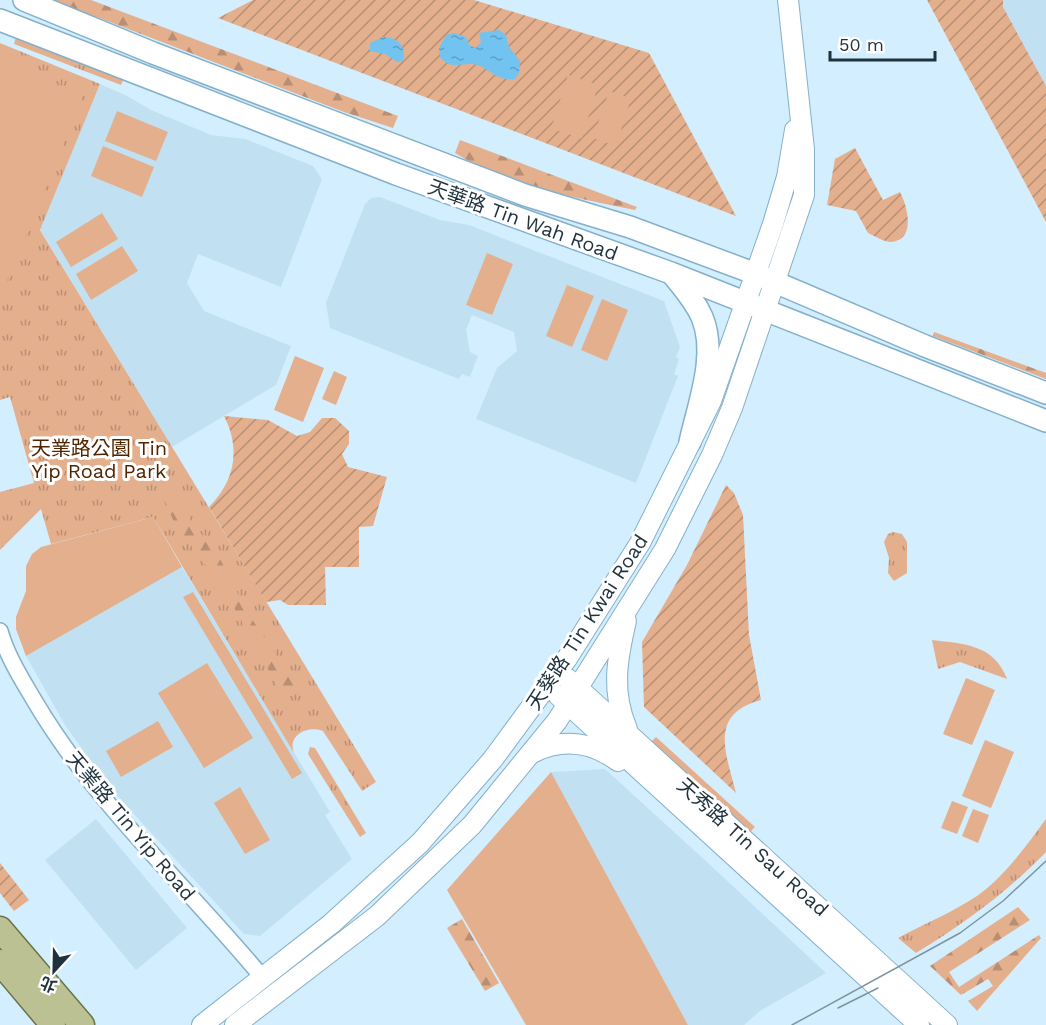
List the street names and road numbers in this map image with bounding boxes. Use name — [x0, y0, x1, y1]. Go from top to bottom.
street label: 天華路 Tin Wah Road — [425, 174, 621, 266]
street label: 天葵路 Tin Kwai Road — [521, 530, 653, 714]
street label: 天業路 Tin Yip Road — [62, 747, 200, 905]
street label: 天秀路 Tin Sau Road — [673, 773, 833, 921]

